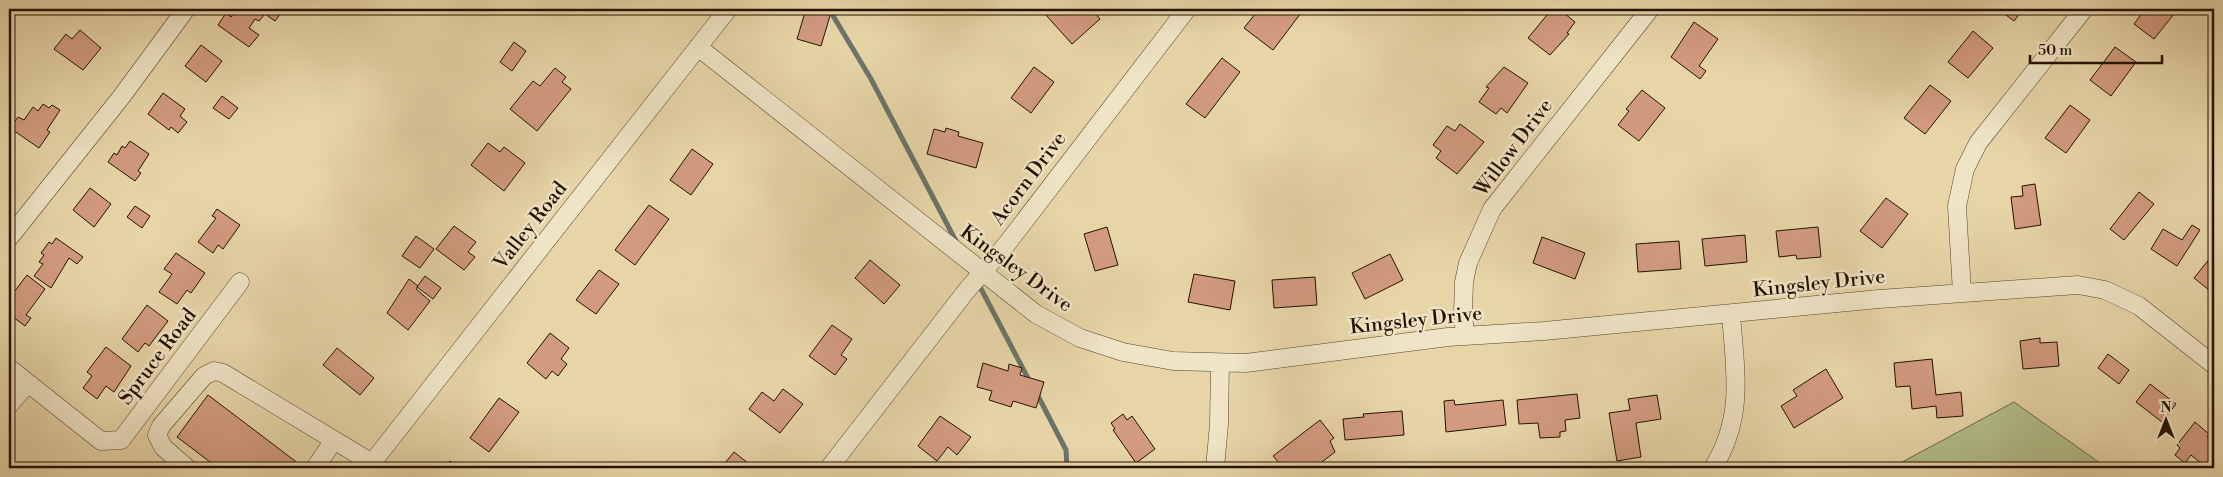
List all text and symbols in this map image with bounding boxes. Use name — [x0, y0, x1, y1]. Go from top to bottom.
scale bar — [2030, 32, 2163, 64]
text: 50 m — [2038, 41, 2072, 60]
street label: Willow Drive — [1469, 94, 1559, 202]
street label: Acorn Drive — [985, 127, 1072, 231]
street label: Valley Road — [488, 177, 574, 276]
street label: Kingsley Drive — [955, 220, 1077, 318]
street label: Kingsley Drive — [1752, 265, 1886, 303]
street label: Kingsley Drive — [1349, 302, 1483, 340]
street label: Spruce Road — [114, 303, 203, 410]
north arrow — [2140, 394, 2190, 444]
text: N — [2160, 399, 2172, 417]

